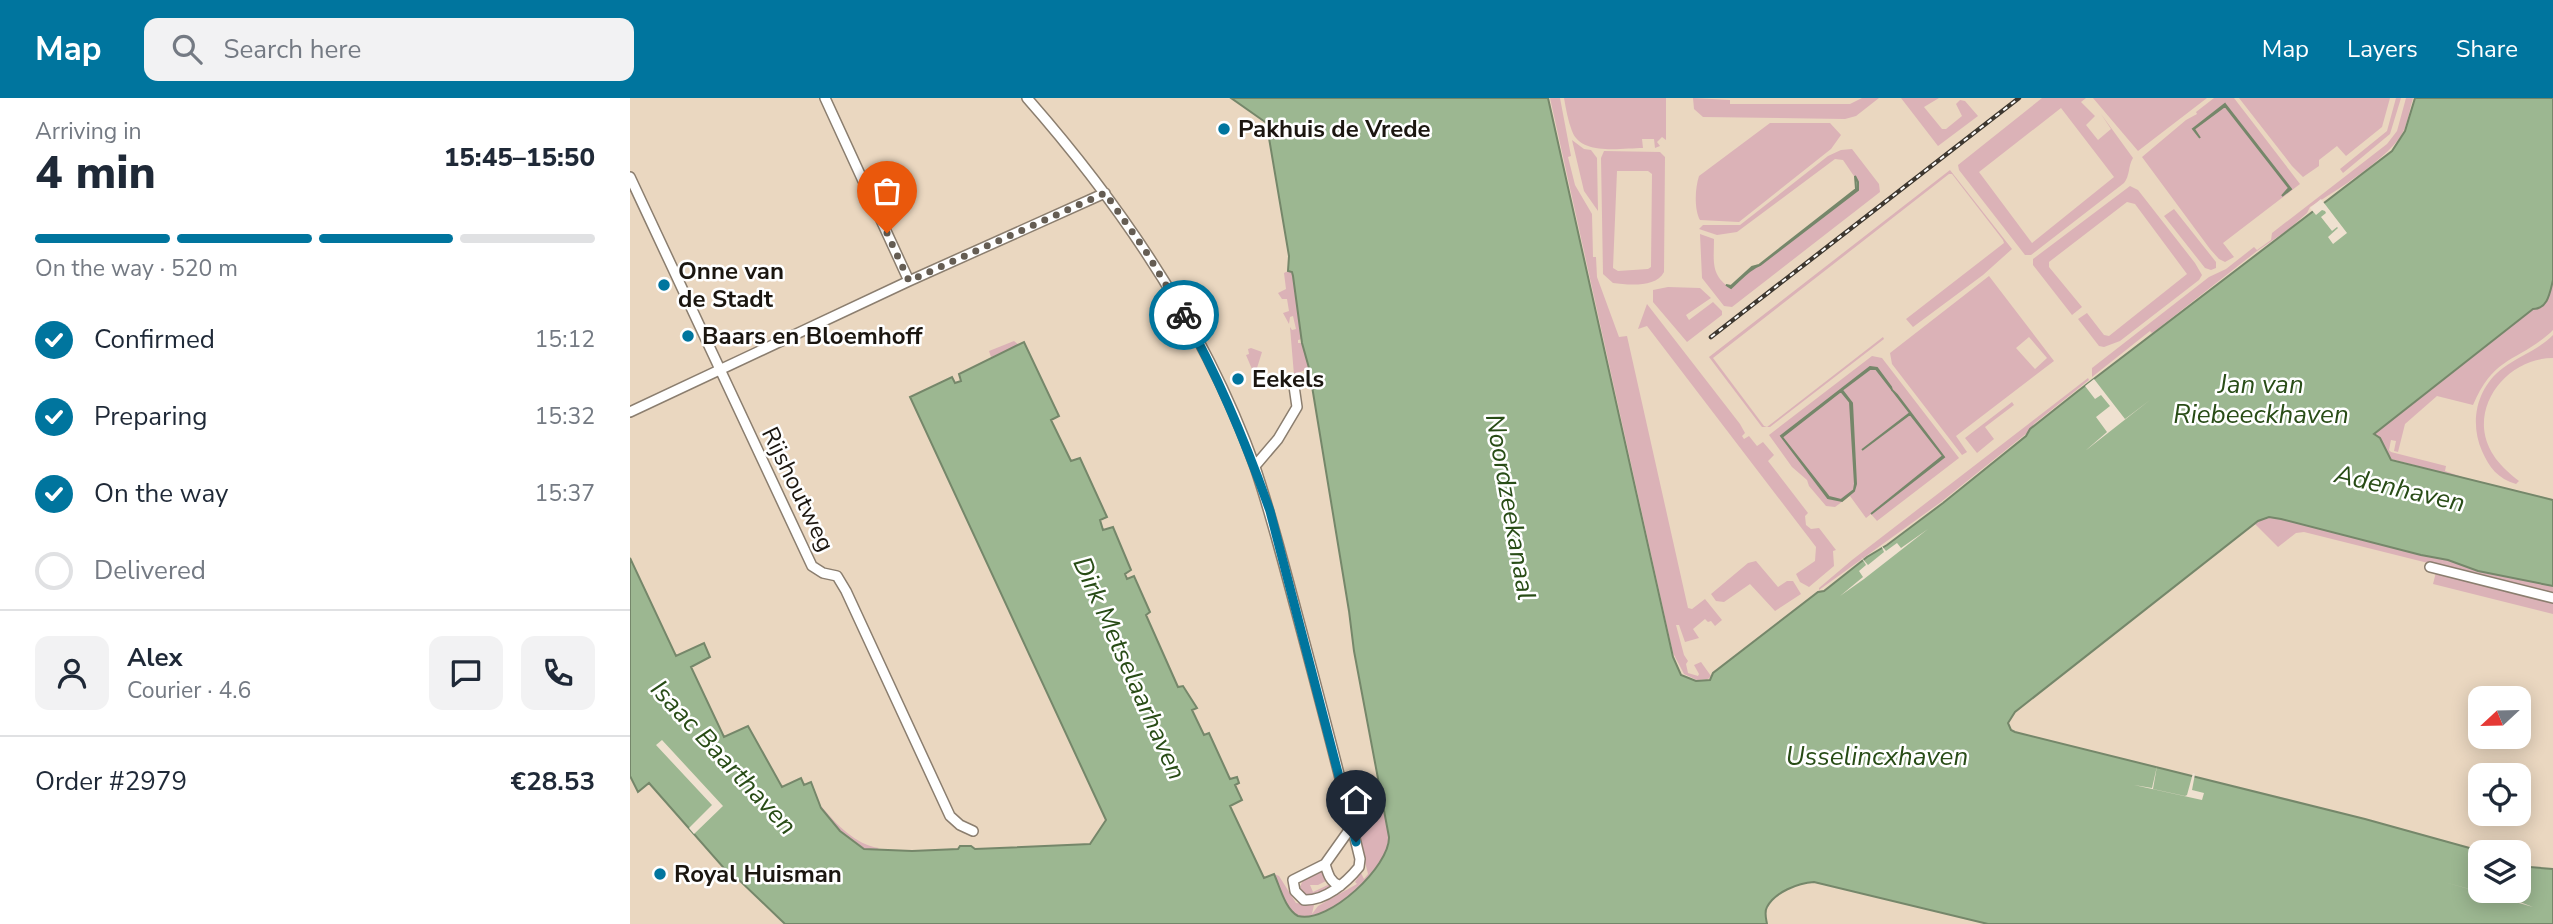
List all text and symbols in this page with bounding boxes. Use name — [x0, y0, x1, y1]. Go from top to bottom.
search box — [144, 18, 634, 81]
text: Map — [35, 27, 102, 72]
icon: search — [168, 30, 206, 68]
text: Search here — [224, 32, 361, 67]
text: Map — [2262, 33, 2309, 65]
text: Layers — [2347, 33, 2418, 65]
text: Share — [2456, 33, 2518, 65]
place label: Pakhuis de Vrede — [1238, 113, 1431, 145]
text: Arriving in — [35, 116, 142, 147]
marker: Pakhuis de Vrede — [1216, 121, 1232, 137]
text: 15:45–15:50 — [444, 140, 595, 175]
text: 4 min — [35, 141, 156, 204]
pin — [857, 161, 917, 233]
icon: bag — [868, 172, 906, 210]
text: On the way · 520 m — [35, 253, 238, 284]
place label: Onne van de Stadt — [678, 255, 784, 315]
marker: Onne van de Stadt — [656, 277, 672, 293]
courier — [1149, 280, 1219, 350]
icon: bike — [1165, 296, 1203, 334]
place label: Baars en Bloemhoff — [702, 320, 924, 352]
icon: check — [35, 321, 73, 359]
text: Confirmed — [94, 322, 215, 357]
text: 15:12 — [535, 324, 595, 355]
marker: Baars en Bloemhoff — [680, 328, 696, 344]
place label: Eekels — [1252, 363, 1324, 395]
water label: Jan van Riebeeckhaven — [2173, 367, 2349, 432]
marker: Eekels — [1230, 371, 1246, 387]
icon: check — [35, 398, 73, 436]
text: Preparing — [94, 399, 207, 434]
text: 15:32 — [535, 401, 595, 432]
water label: Noordzeekanaal — [1477, 411, 1544, 603]
street label: Rijshoutweg — [754, 421, 842, 557]
water label: Adenhaven — [2330, 456, 2469, 520]
icon: check — [35, 475, 73, 513]
text: On the way — [94, 476, 228, 511]
text: 15:37 — [535, 478, 595, 509]
water label: Dirk Metselaarhaven — [1065, 551, 1194, 785]
text: Delivered — [94, 553, 206, 588]
button: person — [35, 636, 109, 710]
button: chat — [429, 636, 503, 710]
button: phone — [521, 636, 595, 710]
text: Alex — [127, 640, 183, 675]
water label: Isaac Baarthaven — [643, 672, 805, 842]
text: Courier · 4.6 — [127, 675, 251, 706]
north arrow — [2468, 686, 2530, 749]
map controls — [2468, 686, 2531, 903]
water label: Usselincxhaven — [1786, 739, 1968, 774]
button: locate — [2468, 763, 2531, 826]
text: Order #2979 — [35, 764, 187, 799]
text: €28.53 — [511, 764, 595, 799]
pin — [1326, 770, 1386, 842]
icon: home — [1337, 781, 1375, 819]
button: layers — [2468, 840, 2531, 903]
place label: Royal Huisman — [674, 858, 842, 890]
marker: Royal Huisman — [652, 866, 668, 882]

